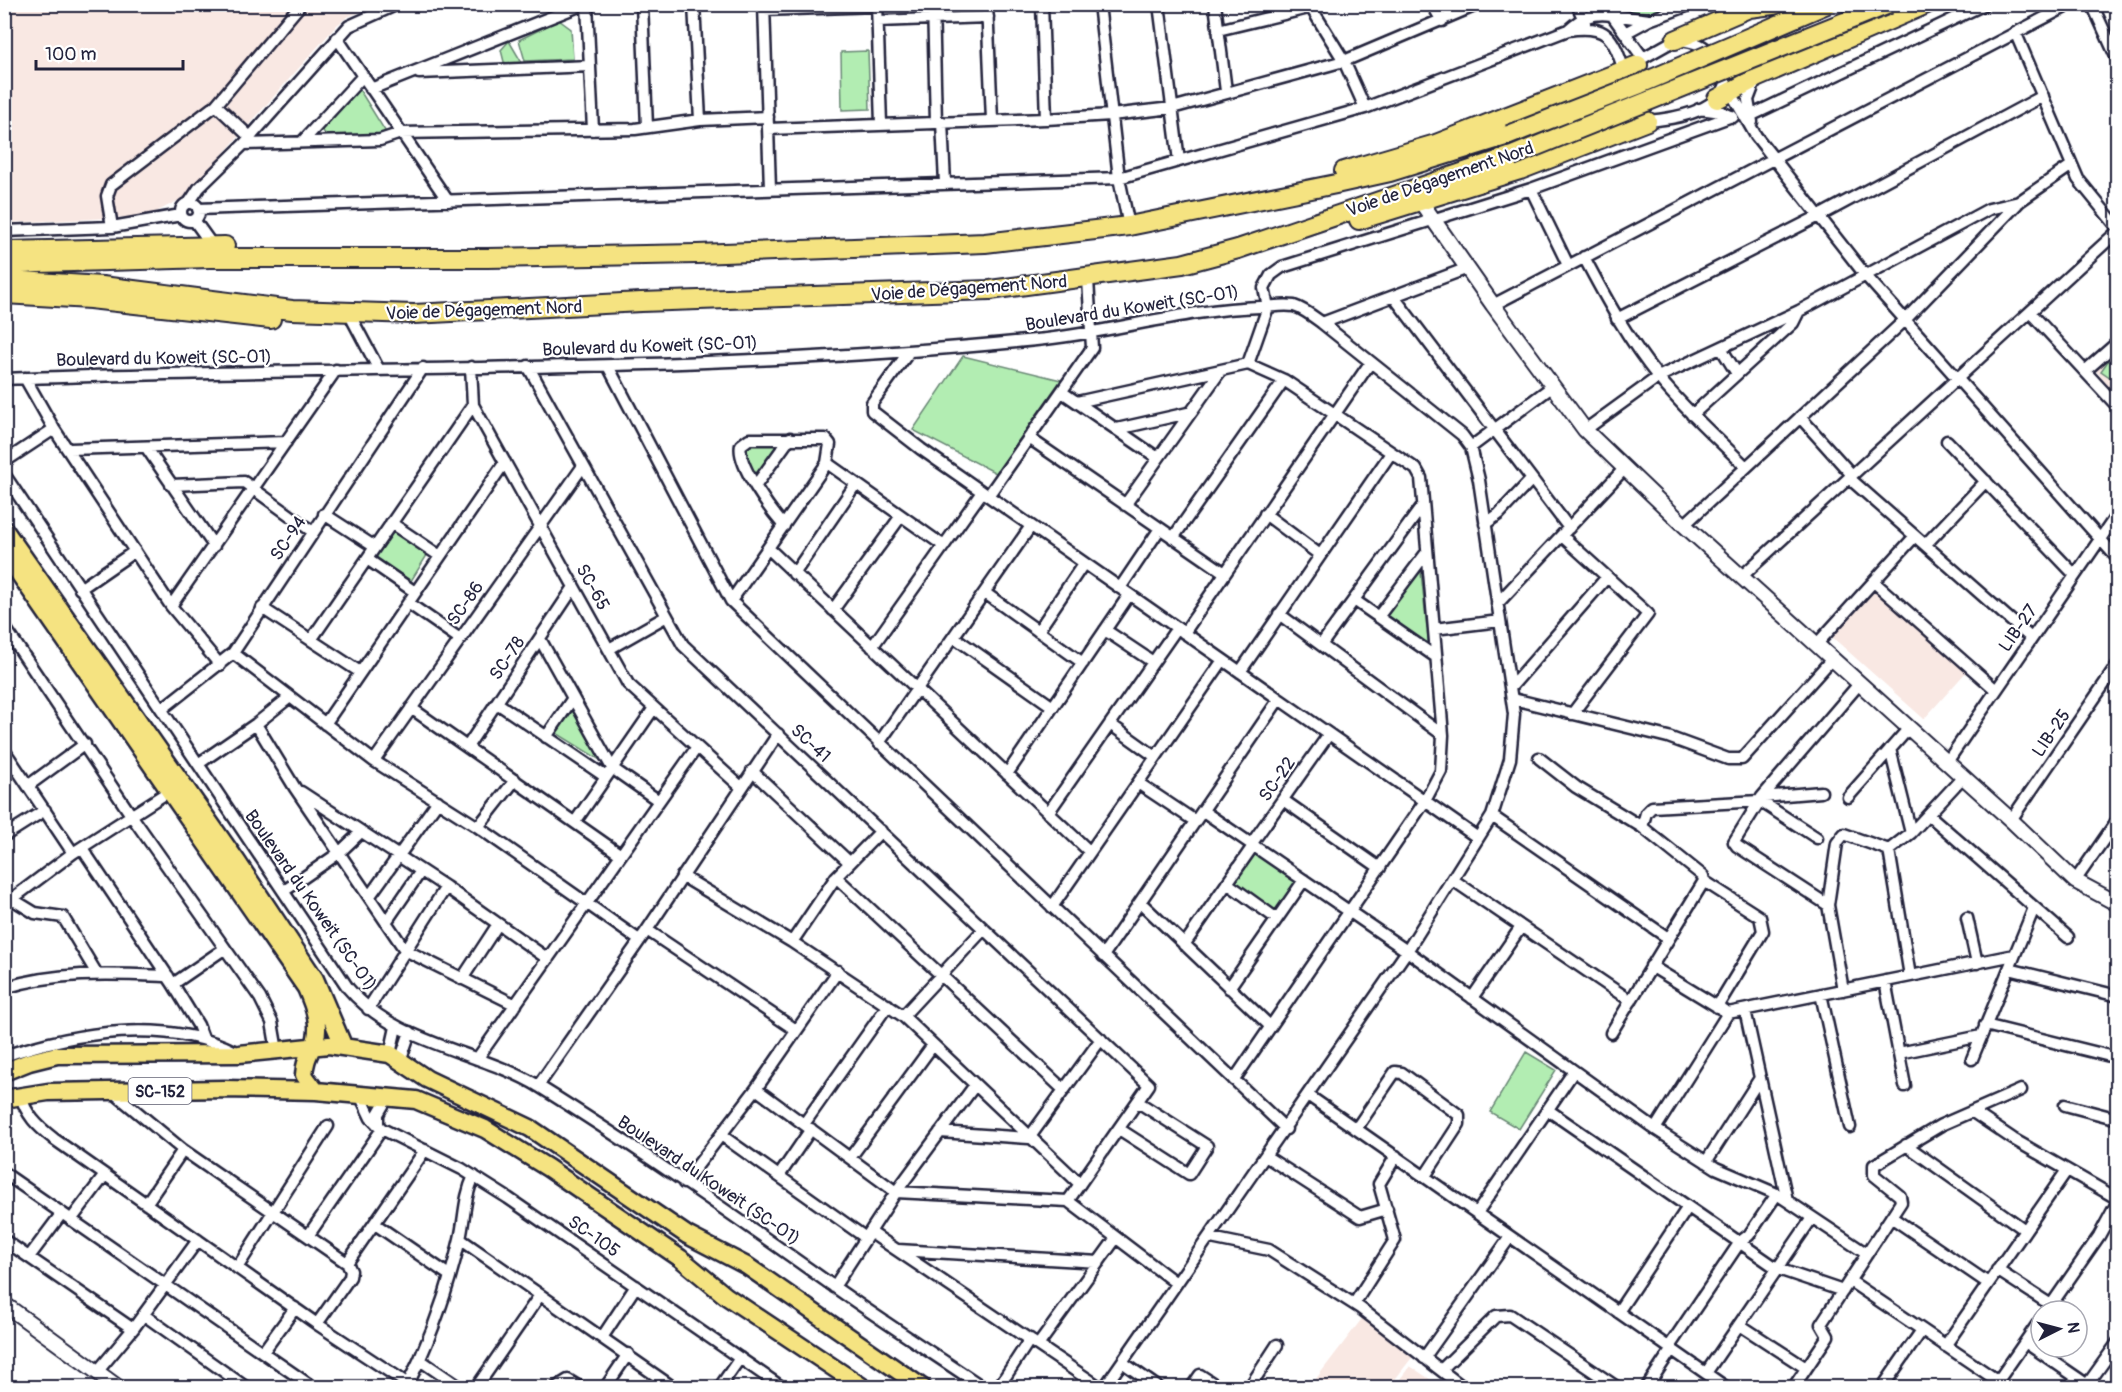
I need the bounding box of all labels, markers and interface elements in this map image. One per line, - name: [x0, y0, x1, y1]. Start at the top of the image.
- scale bar: [36, 33, 183, 71]
- text: 100 m: [45, 43, 97, 66]
- street label: Voie de Dégagement Nord: [1343, 137, 1537, 222]
- street label: Voie de Dégagement Nord: [870, 270, 1068, 307]
- street label: Boulevard du Koweit (SC-01): [1024, 280, 1240, 337]
- street label: Voie de Dégagement Nord: [385, 296, 583, 325]
- street label: Boulevard du Koweit (SC-01): [542, 331, 758, 362]
- street label: Boulevard du Koweit (SC-01): [56, 345, 272, 372]
- street label: SC-94: [265, 511, 312, 565]
- street label: SC-65: [571, 560, 615, 614]
- street label: SC-86: [442, 577, 489, 630]
- street label: LIB-27: [1994, 600, 2043, 656]
- street label: SC-78: [484, 632, 530, 685]
- street label: LIB-25: [2027, 705, 2076, 762]
- street label: SC-41: [786, 719, 836, 768]
- street label: SC-22: [1254, 752, 1301, 806]
- street label: Boulevard du Koweit (SC-01): [239, 805, 382, 995]
- road number: SC-152: [128, 1078, 192, 1104]
- street label: Boulevard du Koweit (SC-01): [613, 1111, 804, 1250]
- street label: SC-105: [563, 1210, 624, 1263]
- north arrow: [2029, 1299, 2089, 1359]
- text: N: [2062, 1321, 2083, 1334]

